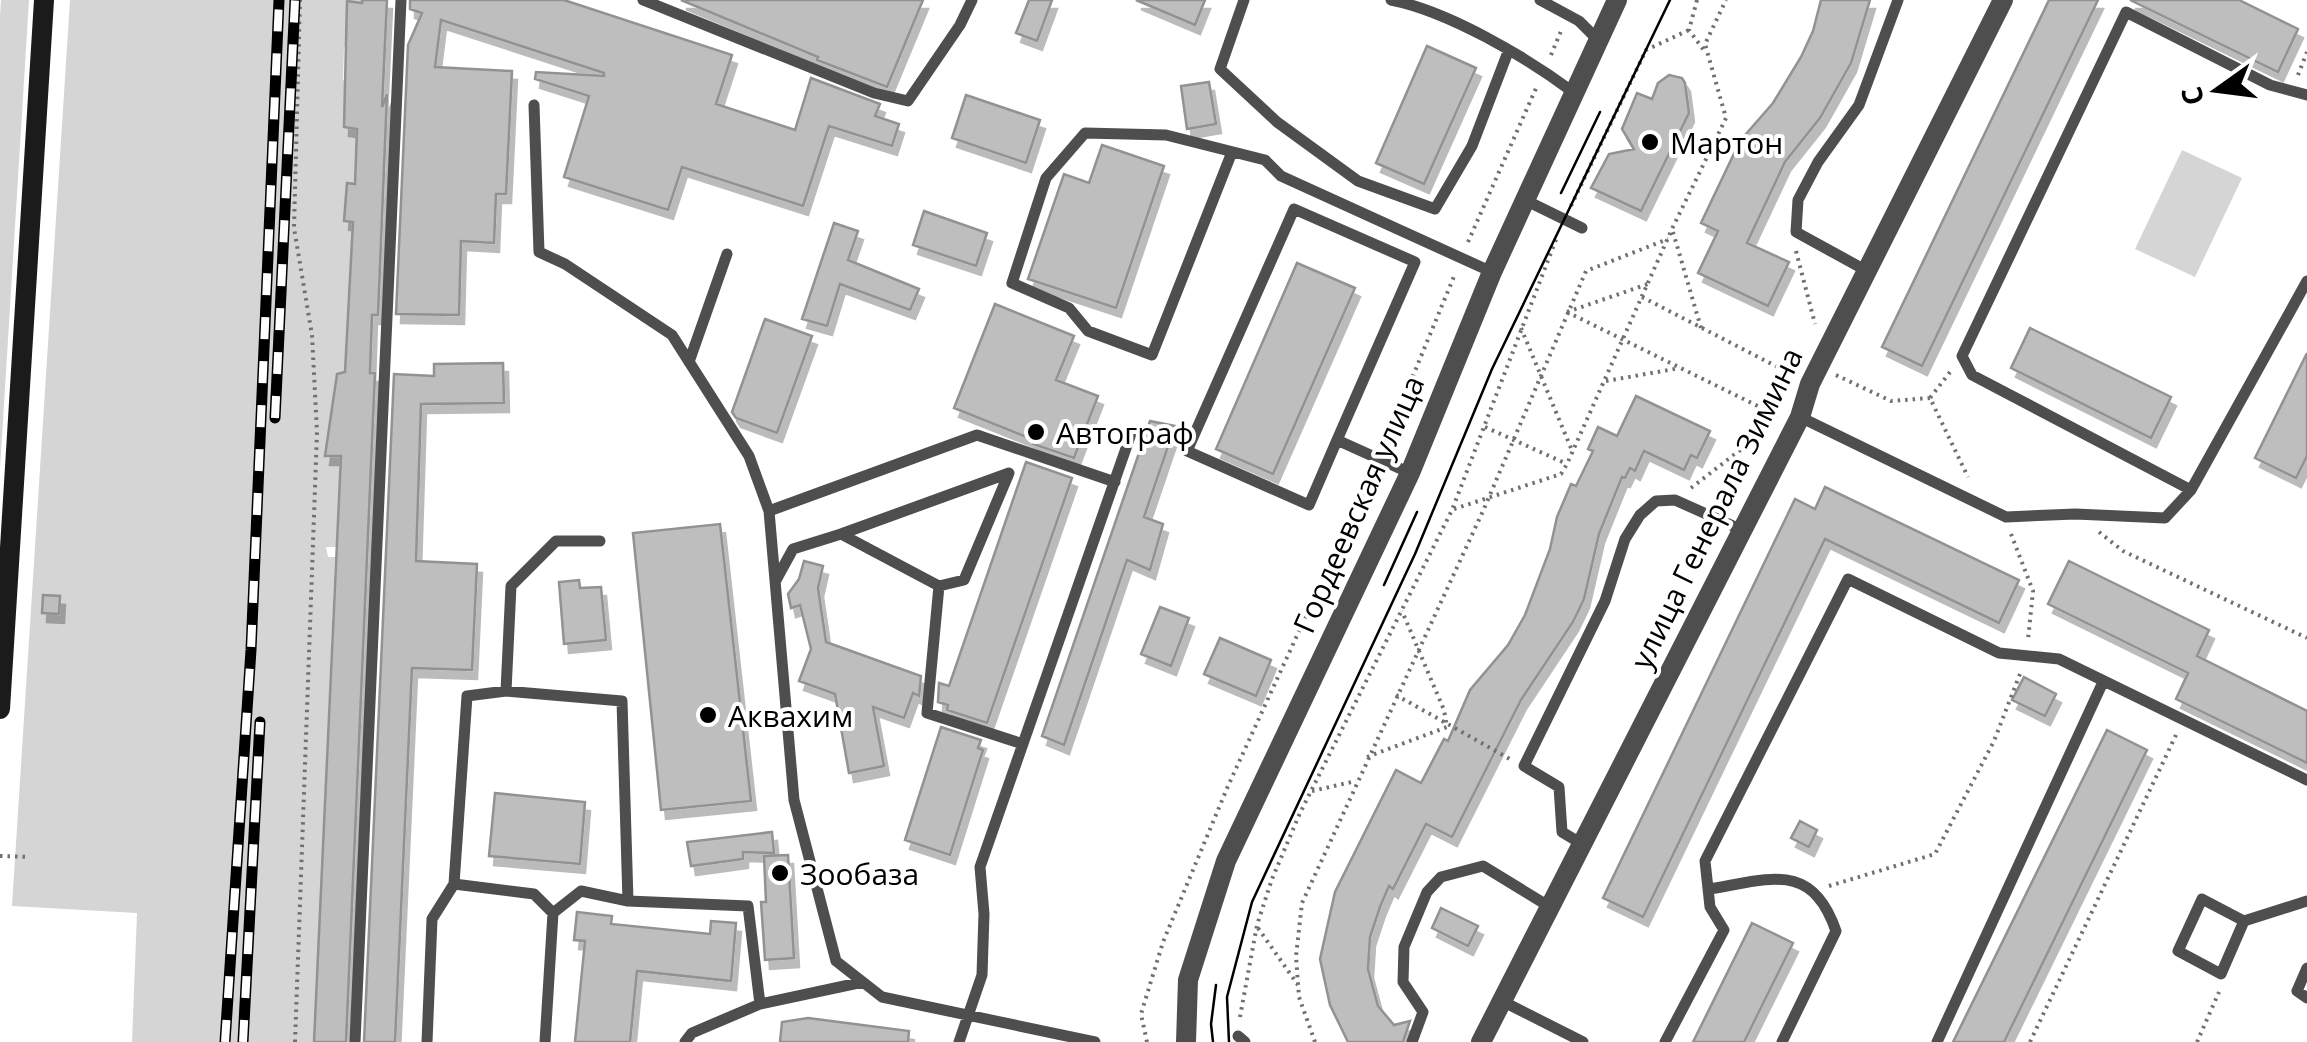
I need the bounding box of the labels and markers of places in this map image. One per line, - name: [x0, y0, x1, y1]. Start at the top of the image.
- place label: Мартон: [1670, 122, 1783, 163]
- marker: Мартон: [1639, 131, 1661, 153]
- place label: Автограф: [1056, 412, 1194, 453]
- marker: Автограф: [1025, 421, 1047, 443]
- place label: Аквахим: [728, 695, 853, 736]
- marker: Аквахим: [697, 704, 719, 726]
- place label: Зообаза: [800, 853, 919, 894]
- marker: Зообаза: [769, 862, 791, 884]

